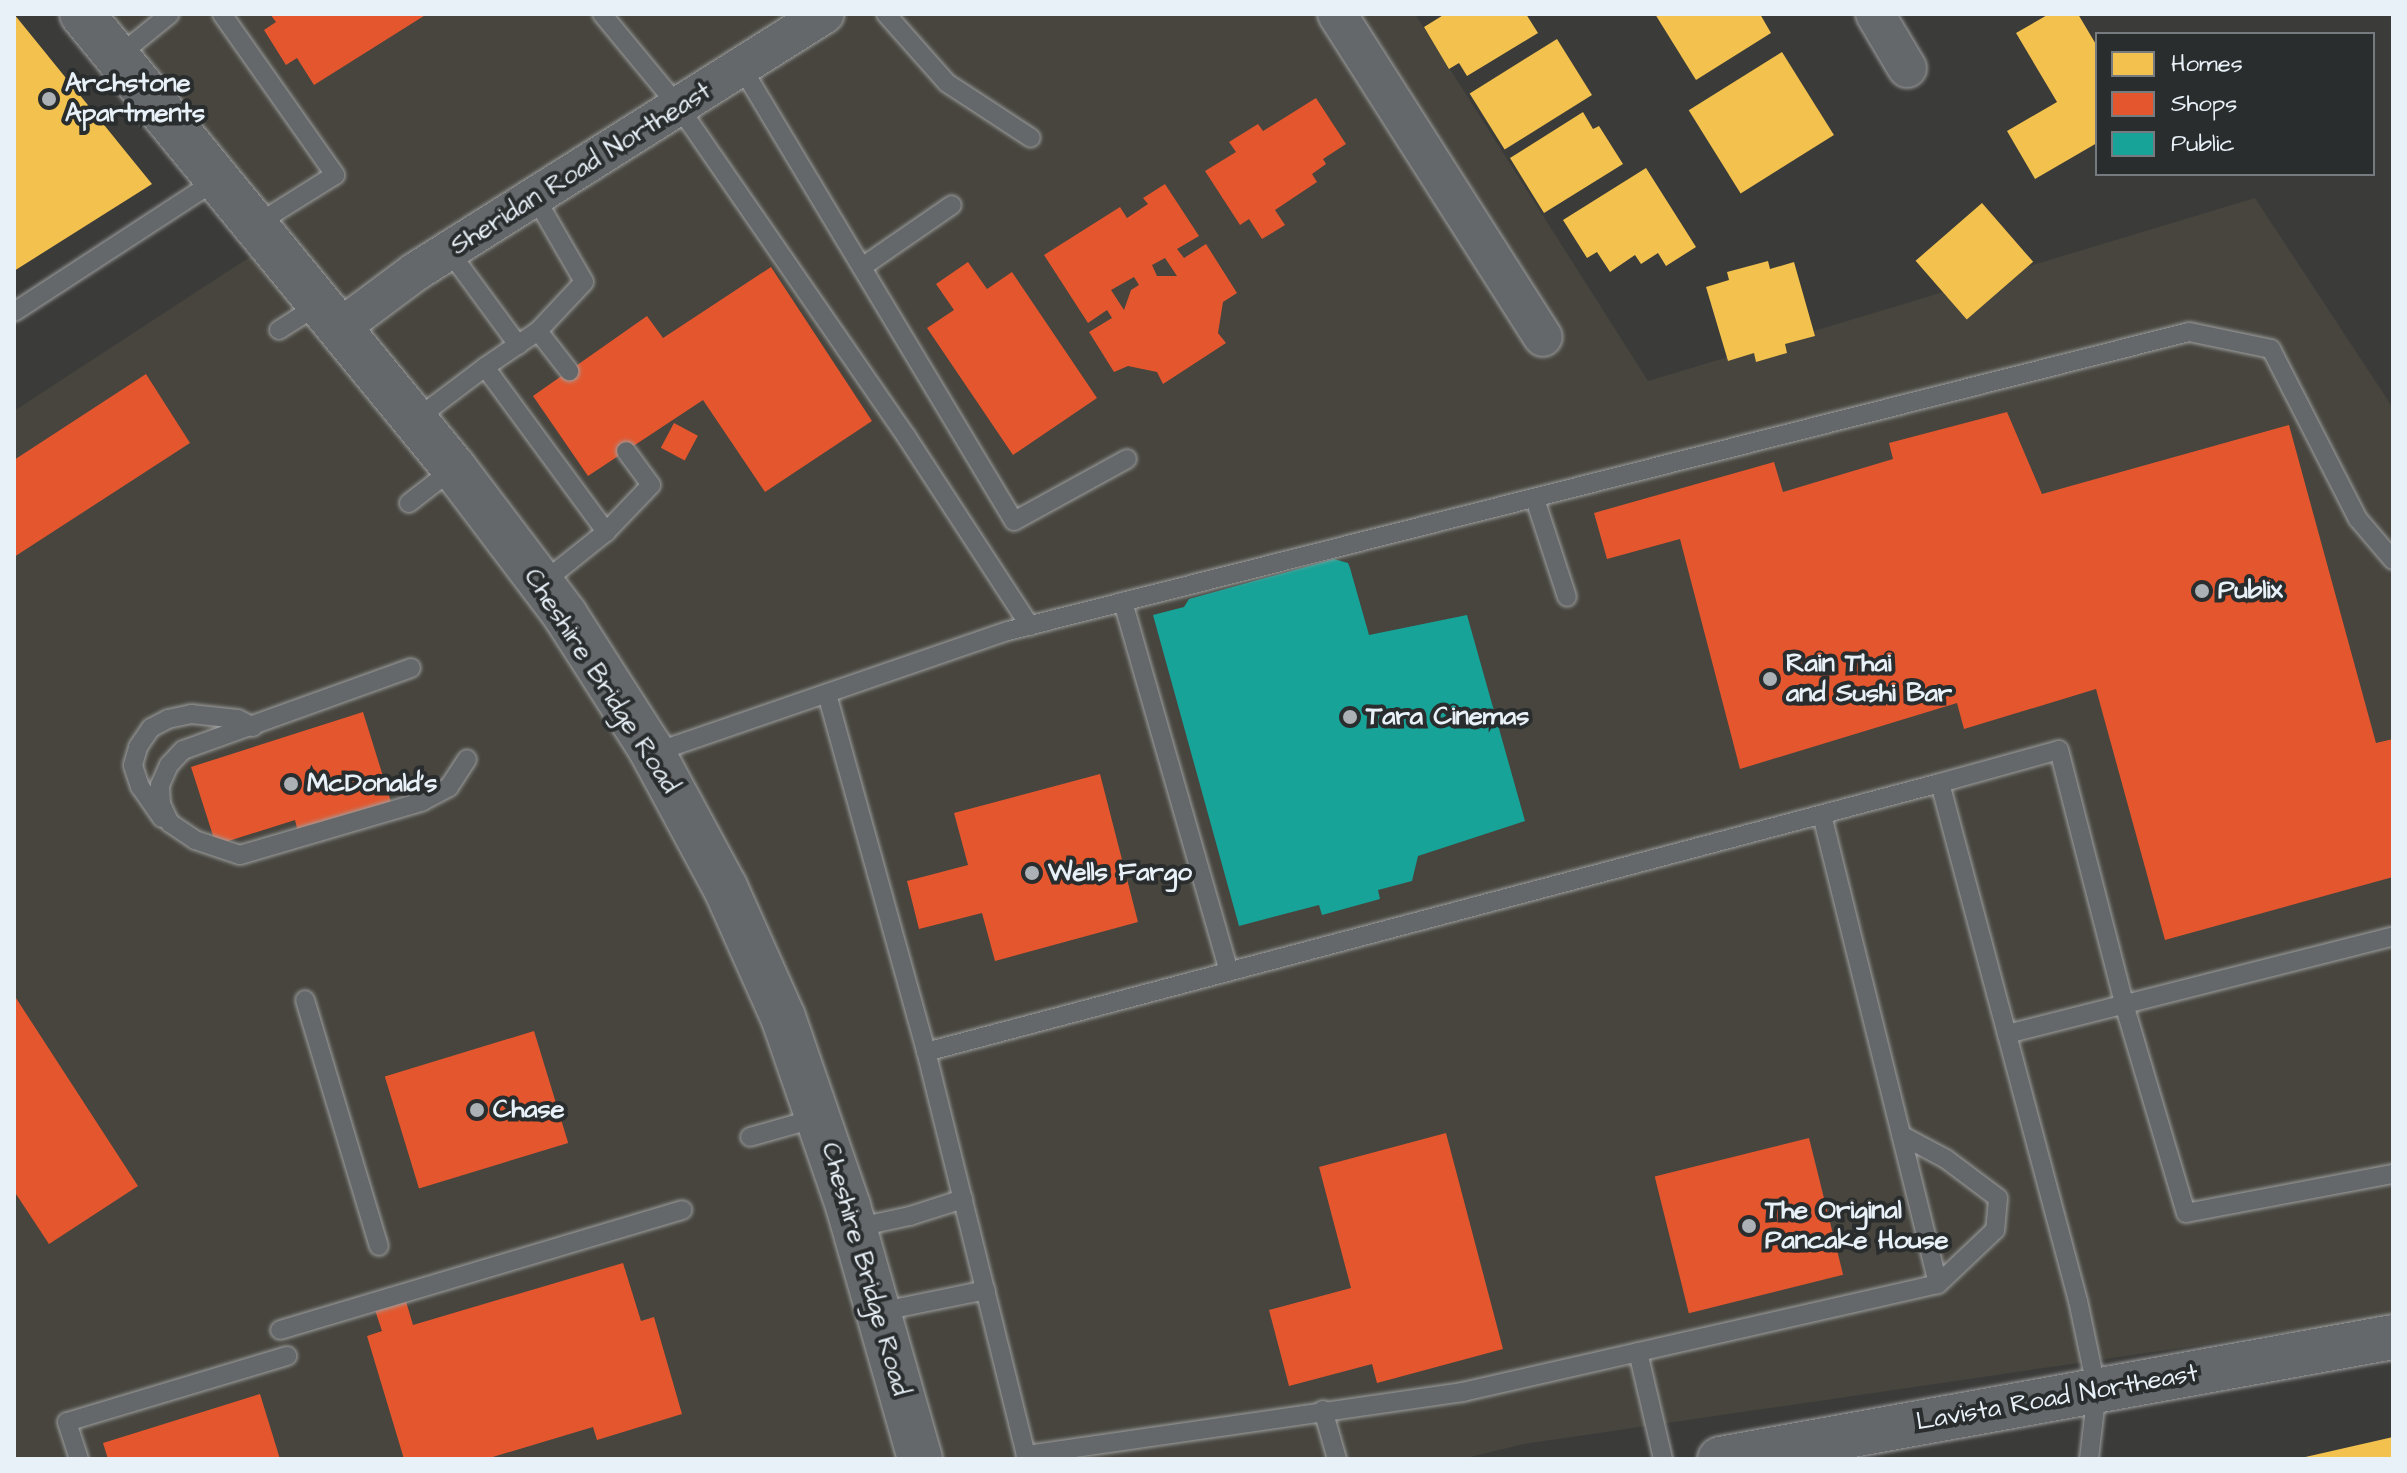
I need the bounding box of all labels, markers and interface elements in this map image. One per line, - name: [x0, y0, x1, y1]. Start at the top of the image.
- legend: [2095, 32, 2375, 176]
- text: Homes: [2171, 47, 2243, 81]
- place label: Archstone Apartments: [65, 68, 205, 130]
- street label: Sheridan Road Northeast: [445, 76, 717, 262]
- text: Shops: [2171, 87, 2237, 121]
- marker: Archstone Apartments: [40, 90, 58, 108]
- text: Public: [2171, 127, 2235, 161]
- street label: Cheshire Bridge Road: [517, 563, 685, 799]
- place label: Publix: [2218, 575, 2283, 607]
- marker: Publix: [2193, 582, 2211, 600]
- place label: Rain Thai and Sushi Bar: [1786, 648, 1952, 710]
- marker: Rain Thai and Sushi Bar: [1761, 670, 1779, 688]
- place label: Tara Cinemas: [1366, 701, 1529, 733]
- marker: Tara Cinemas: [1341, 708, 1359, 726]
- place label: McDonald's: [307, 768, 437, 800]
- marker: McDonald's: [282, 775, 300, 793]
- place label: Wells Fargo: [1048, 857, 1192, 889]
- marker: Wells Fargo: [1023, 864, 1041, 882]
- place label: Chase: [493, 1094, 565, 1126]
- marker: Chase: [468, 1101, 486, 1119]
- street label: Cheshire Bridge Road: [814, 1139, 916, 1399]
- place label: The Original Pancake House: [1765, 1195, 1949, 1256]
- marker: The Original Pancake House: [1740, 1217, 1758, 1235]
- street label: Lavista Road Northeast: [1914, 1358, 2200, 1438]

